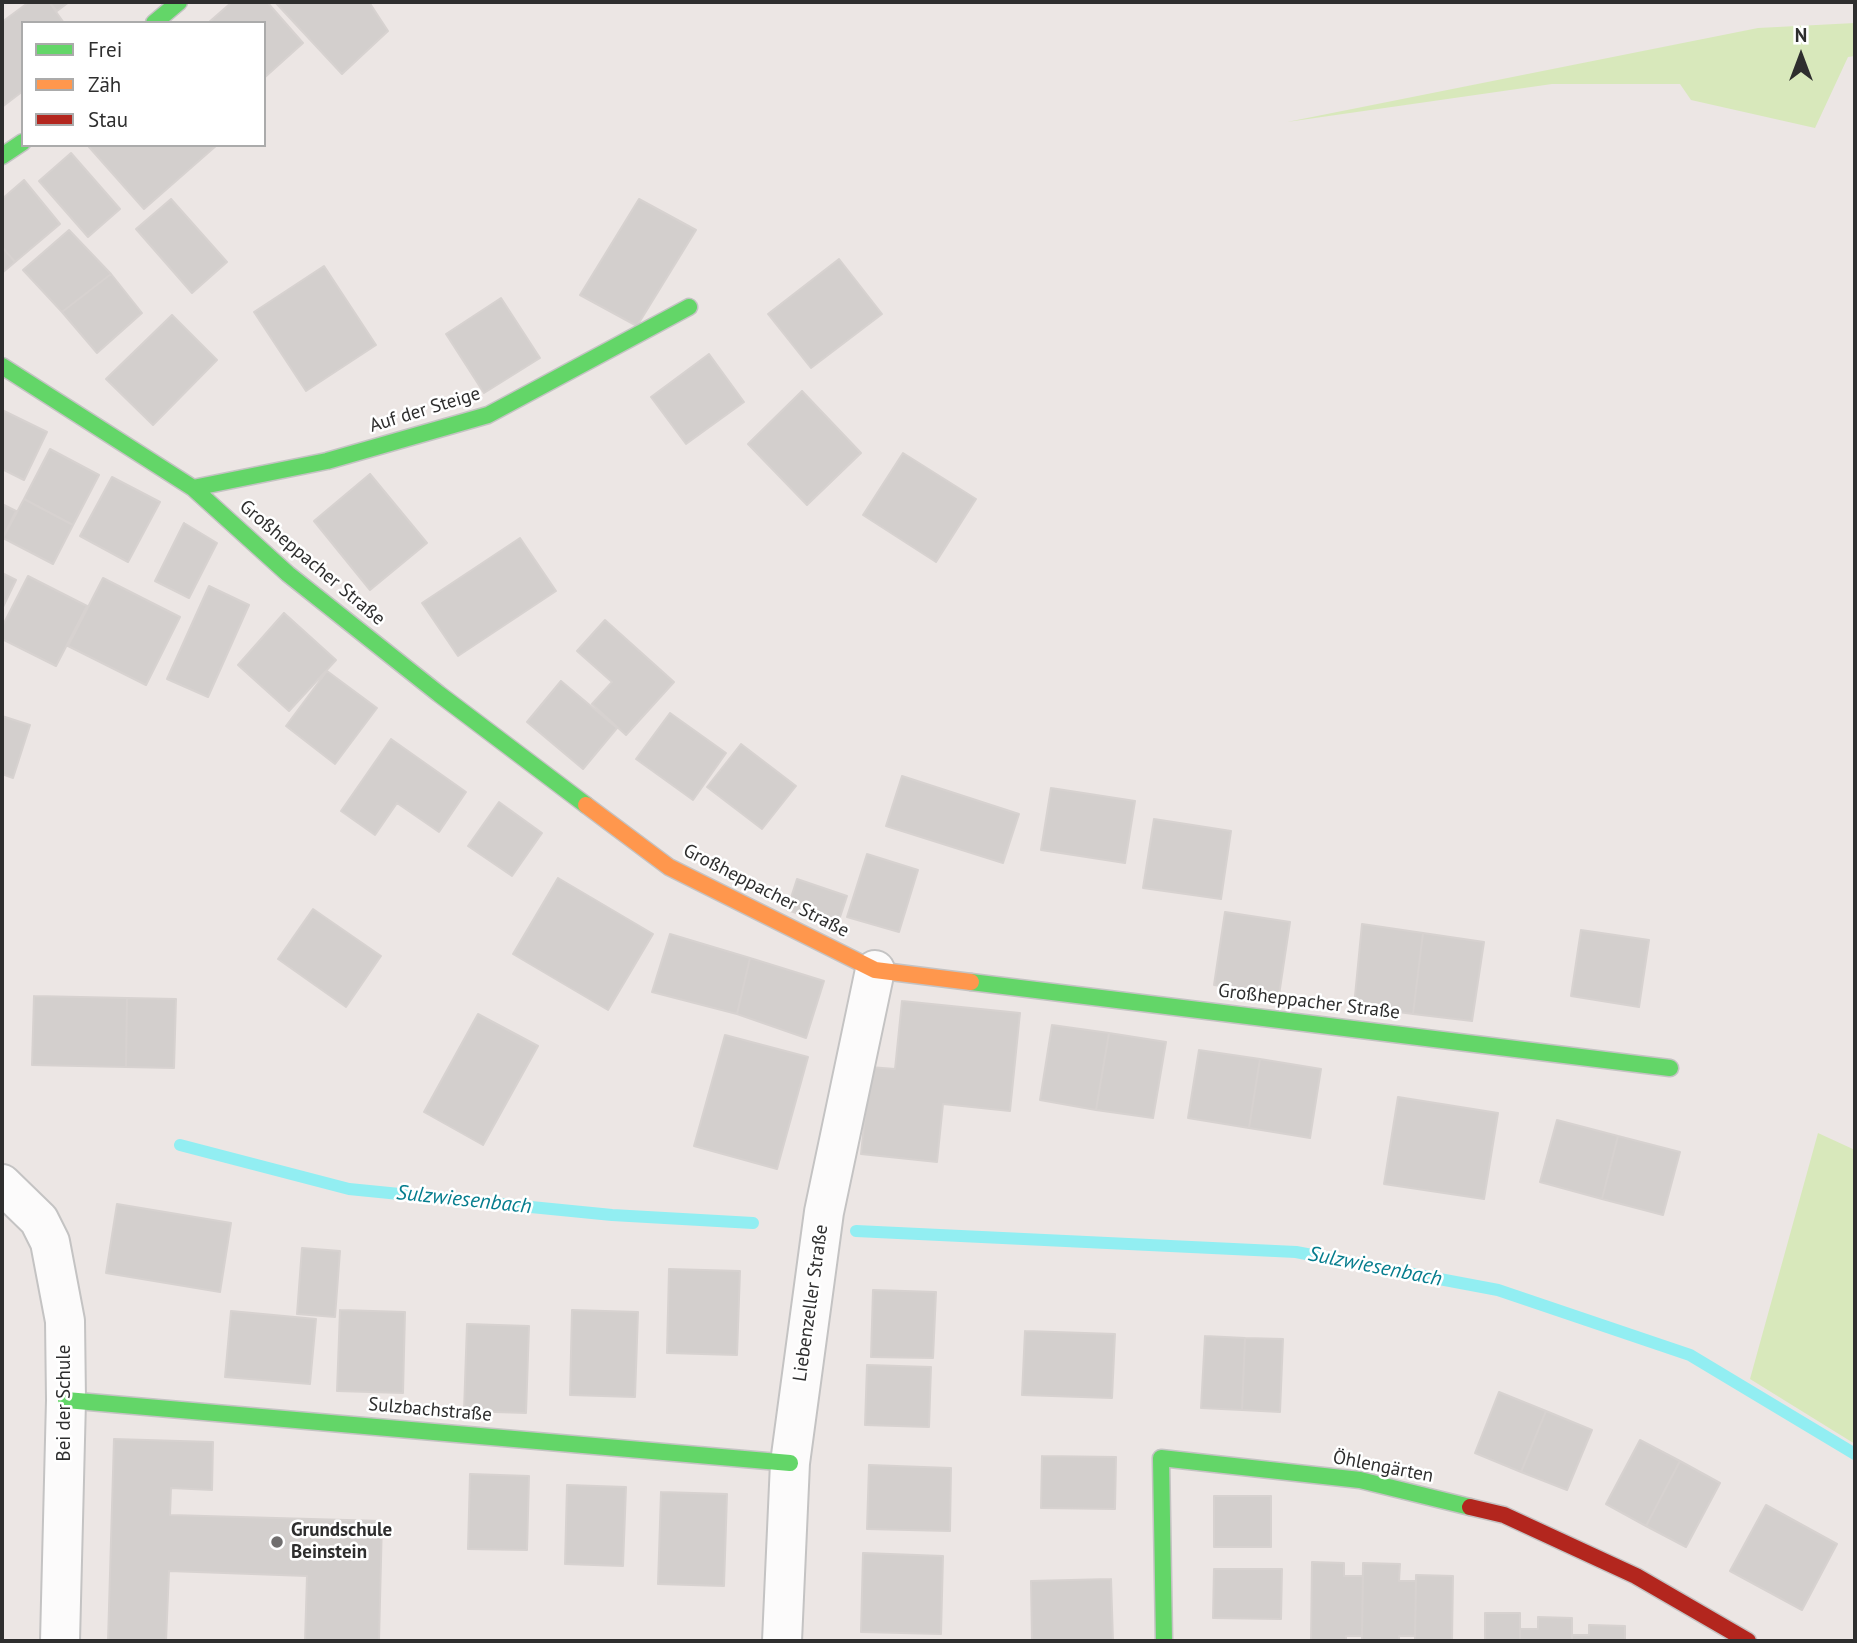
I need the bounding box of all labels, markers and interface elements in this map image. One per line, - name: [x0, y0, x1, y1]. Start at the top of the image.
- legend: [21, 21, 266, 147]
- north arrow: [1766, 21, 1836, 91]
- text: N: [1795, 23, 1807, 47]
- text: Frei: [88, 36, 122, 63]
- text: Zäh: [88, 71, 121, 98]
- text: Stau: [88, 106, 128, 133]
- street label: Auf der Steige: [367, 382, 483, 438]
- street label: Großheppacher Straße: [235, 495, 389, 631]
- street label: Großheppacher Straße: [679, 839, 853, 943]
- street label: Großheppacher Straße: [1217, 980, 1401, 1024]
- water label: Sulzwiesenbach: [395, 1180, 533, 1220]
- street label: Liebenzeller Straße: [789, 1223, 833, 1383]
- water label: Sulzwiesenbach: [1306, 1242, 1444, 1292]
- street label: Bei der Schule: [54, 1345, 76, 1461]
- street label: Sulzbachstraße: [367, 1393, 493, 1427]
- street label: Öhlengärten: [1331, 1446, 1435, 1488]
- place label: Grundschule Beinstein: [291, 1520, 392, 1564]
- marker: Grundschule Beinstein: [269, 1534, 285, 1550]

